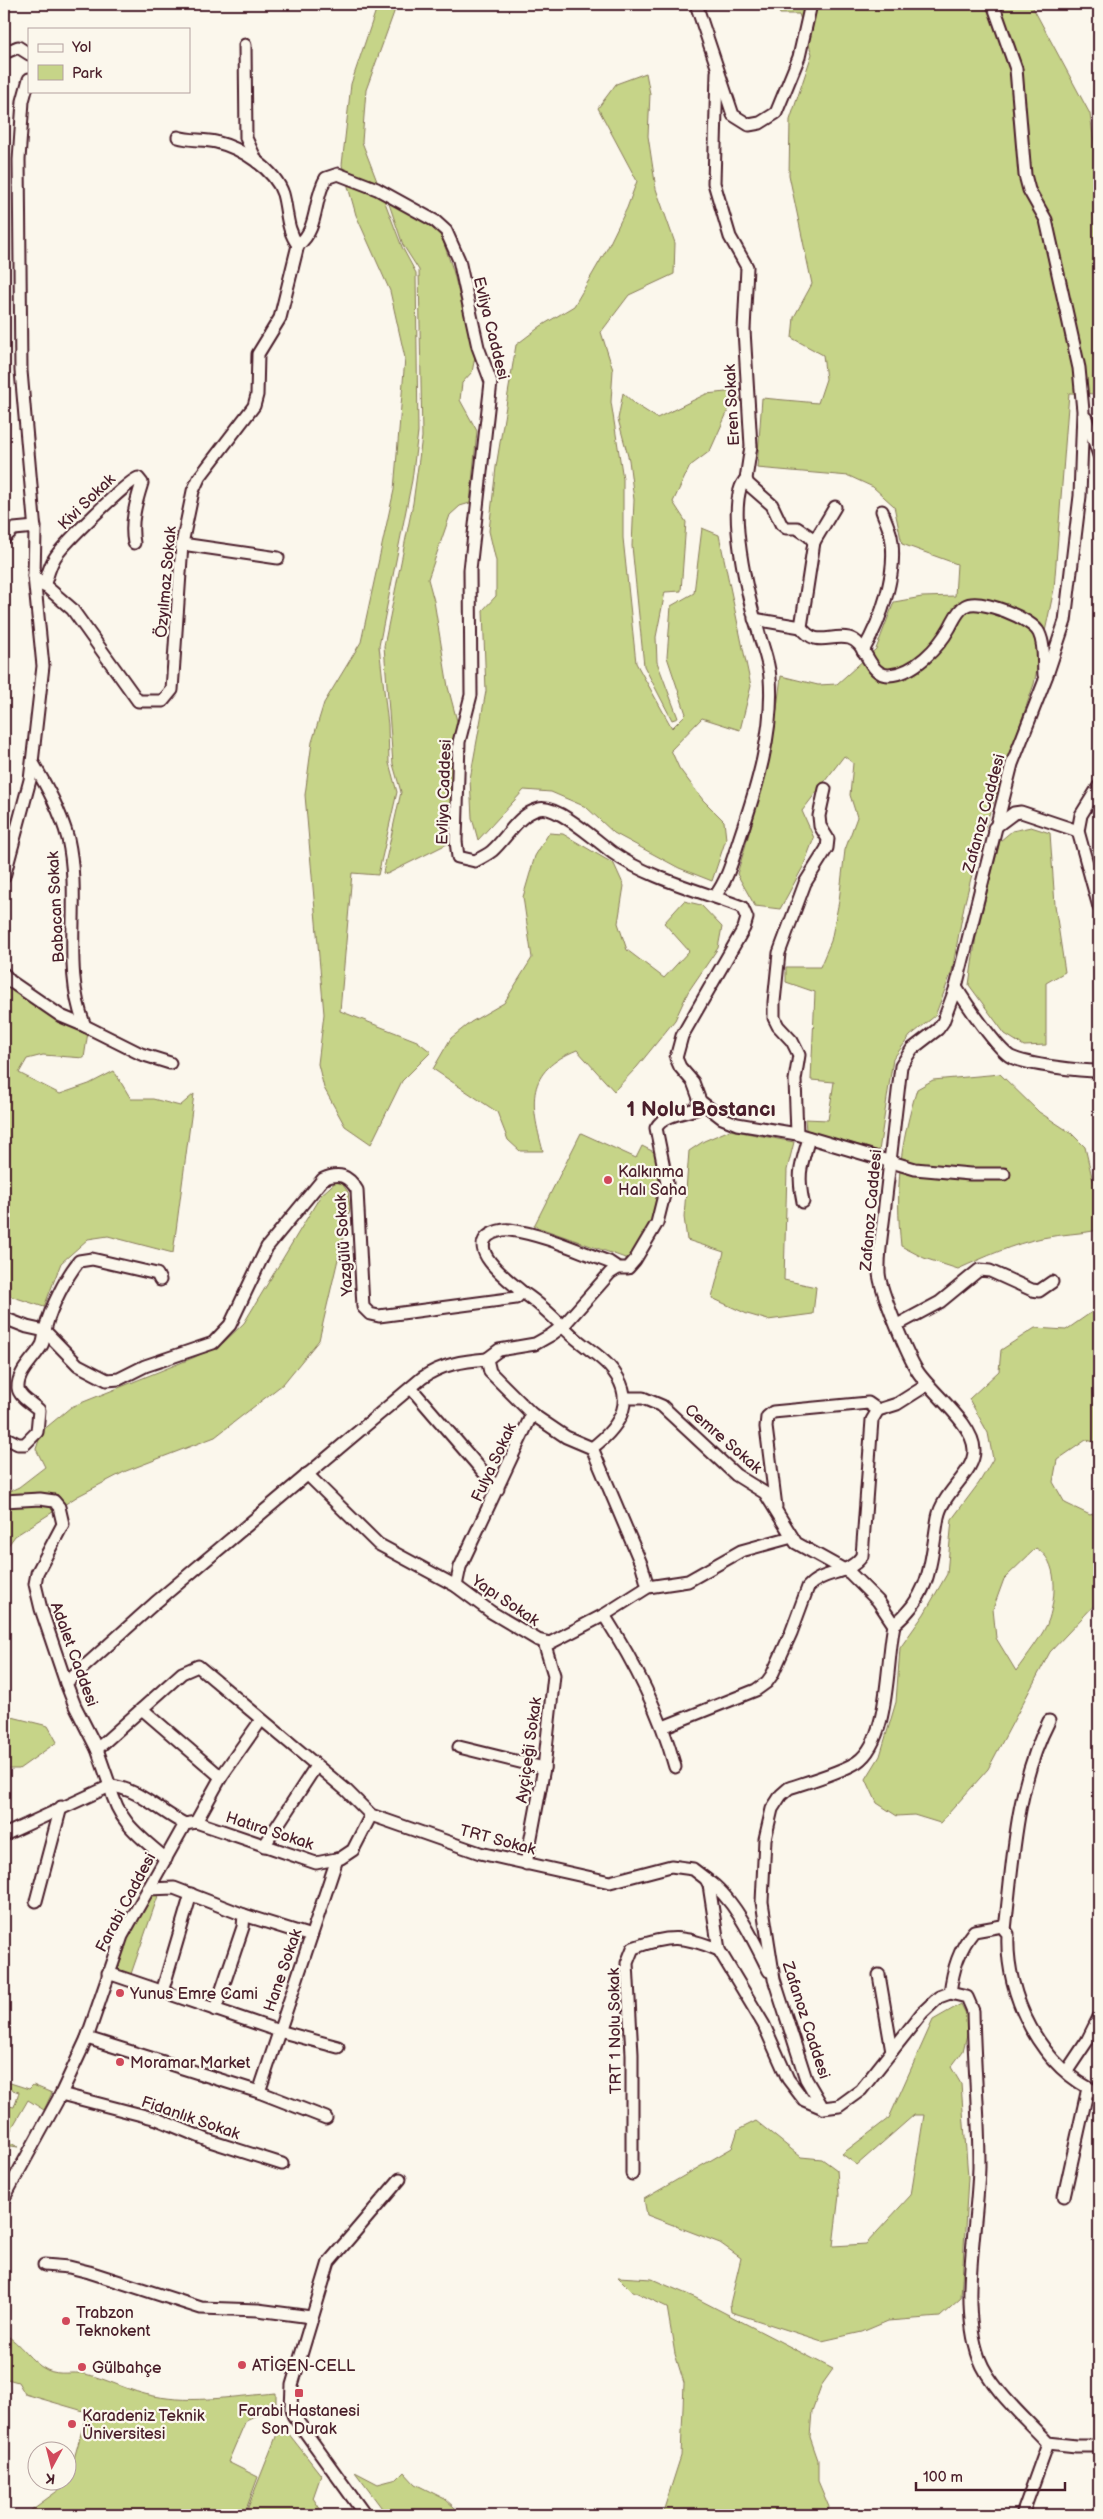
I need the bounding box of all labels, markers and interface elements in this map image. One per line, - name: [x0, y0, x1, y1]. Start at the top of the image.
- legend: [28, 28, 190, 92]
- text: Yol: [71, 38, 91, 57]
- text: Park: [72, 64, 103, 83]
- street label: Evliya Caddesi: [469, 275, 513, 382]
- street label: Eren Sokak: [721, 363, 744, 446]
- street label: Kivi Sokak: [54, 470, 120, 534]
- street label: Özyılmaz Sokak: [150, 525, 181, 639]
- street label: Evliya Caddesi: [433, 739, 456, 845]
- street label: Zafanoz Caddesi: [959, 752, 1009, 876]
- street label: Babacan Sokak: [44, 850, 69, 963]
- district label: 1 Nolu Bostancı: [626, 1097, 776, 1122]
- street label: Zafanoz Caddesi: [857, 1148, 886, 1273]
- place label: Kalkınma Halı Saha: [618, 1163, 687, 1200]
- marker: Kalkınma Halı Saha: [602, 1174, 614, 1186]
- street label: Yazgülü Sokak: [331, 1193, 358, 1298]
- street label: Cemre Sokak: [680, 1400, 766, 1478]
- street label: Fulya Sokak: [468, 1420, 521, 1505]
- street label: Yapı Sokak: [467, 1571, 543, 1631]
- street label: Adalet Caddesi: [46, 1600, 101, 1709]
- street label: Ayçiçeği Sokak: [513, 1696, 546, 1804]
- street label: Hatıra Sokak: [223, 1808, 316, 1855]
- street label: TRT Sokak: [458, 1821, 538, 1860]
- street label: Farabi Caddesi: [92, 1850, 160, 1956]
- street label: Hane Sokak: [260, 1926, 307, 2014]
- street label: Zafanoz Caddesi: [777, 1958, 833, 2081]
- street label: TRT 1 Nolu Sokak: [605, 1968, 626, 2094]
- place label: Yunus Emre Cami: [129, 1985, 258, 2004]
- marker: Yunus Emre Cami: [114, 1987, 126, 1999]
- place label: Moramar Market: [130, 2054, 250, 2073]
- marker: Moramar Market: [114, 2056, 126, 2068]
- street label: Fidanlık Sokak: [139, 2093, 242, 2144]
- place label: Trabzon Teknokent: [76, 2304, 150, 2341]
- marker: Trabzon Teknokent: [60, 2315, 72, 2327]
- place label: ATİGEN-CELL: [252, 2355, 356, 2376]
- place label: Gülbahçe: [92, 2359, 162, 2378]
- marker: ATİGEN-CELL: [236, 2359, 248, 2371]
- marker: Gülbahçe: [76, 2361, 88, 2373]
- marker: Farabi Hastanesi Son Durak: [293, 2387, 305, 2399]
- place label: Farabi Hastanesi Son Durak: [238, 2402, 360, 2439]
- place label: Karadeniz Teknik Üniversitesi: [82, 2407, 205, 2444]
- marker: Karadeniz Teknik Üniversitesi: [66, 2418, 78, 2430]
- north arrow: [28, 2442, 78, 2492]
- scale bar: [916, 2459, 1064, 2491]
- text: 100 m: [923, 2468, 963, 2487]
- text: K: [44, 2469, 56, 2487]

